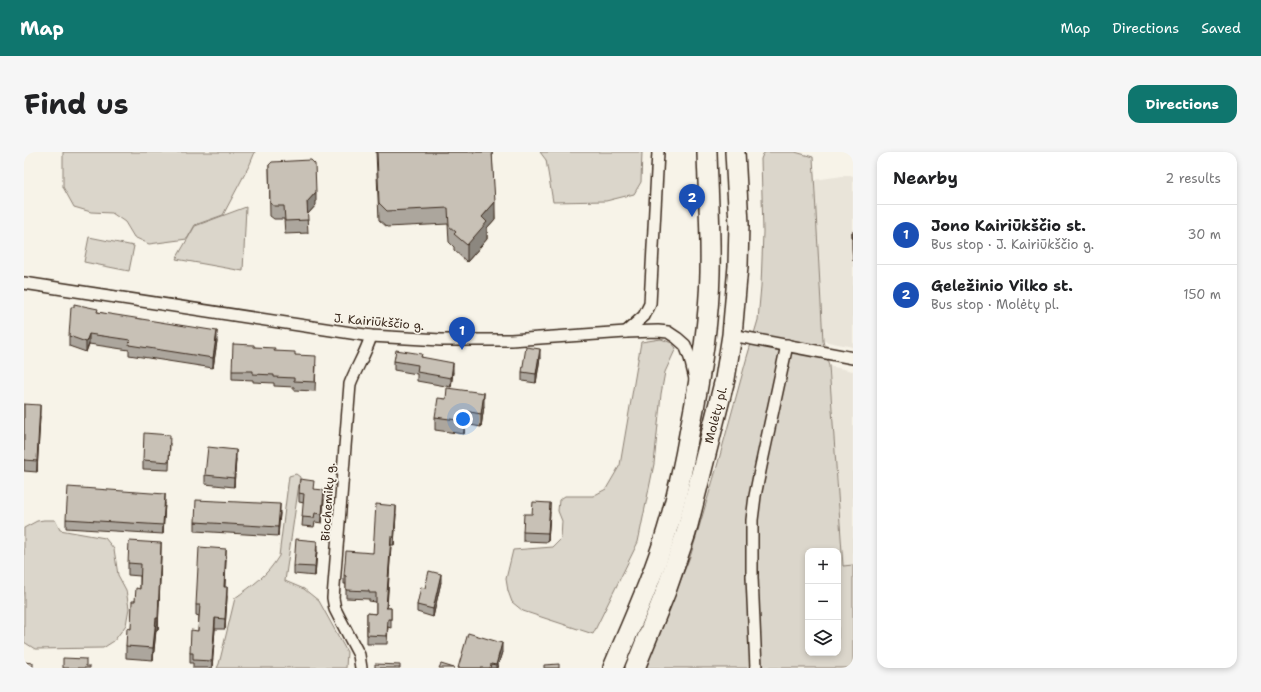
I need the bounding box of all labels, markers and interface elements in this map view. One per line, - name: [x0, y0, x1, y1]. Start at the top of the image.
- text: Map: [20, 16, 64, 41]
- text: Map: [1061, 19, 1091, 37]
- text: Directions: [1113, 19, 1179, 37]
- text: Saved: [1201, 19, 1241, 37]
- text: Find us: [24, 85, 129, 123]
- button: Directions: [1128, 85, 1237, 123]
- text: Nearby: [893, 167, 958, 189]
- text: 2 results: [1165, 170, 1221, 187]
- pin: 2: [679, 184, 705, 217]
- text: Jono Kairiūkščio st.: [931, 216, 1086, 236]
- text: 1: [903, 226, 909, 243]
- text: 30 m: [1187, 226, 1221, 243]
- text: Bus stop · J. Kairiūkščio g.: [931, 236, 1094, 253]
- text: Geležinio Vilko st.: [931, 276, 1073, 296]
- text: 2: [901, 286, 911, 303]
- text: 150 m: [1183, 286, 1221, 303]
- text: Bus stop · Molėtų pl.: [931, 296, 1059, 313]
- street label: J. Kairiūkščio g.: [333, 310, 425, 334]
- pin: 1: [449, 317, 475, 350]
- street label: Molėtų pl.: [701, 385, 731, 445]
- your location: [453, 409, 473, 429]
- street label: Biochemikų g.: [317, 462, 339, 542]
- map controls: [805, 548, 841, 656]
- button: +: [805, 548, 841, 584]
- button: −: [805, 584, 841, 620]
- button: layers: [805, 620, 841, 656]

